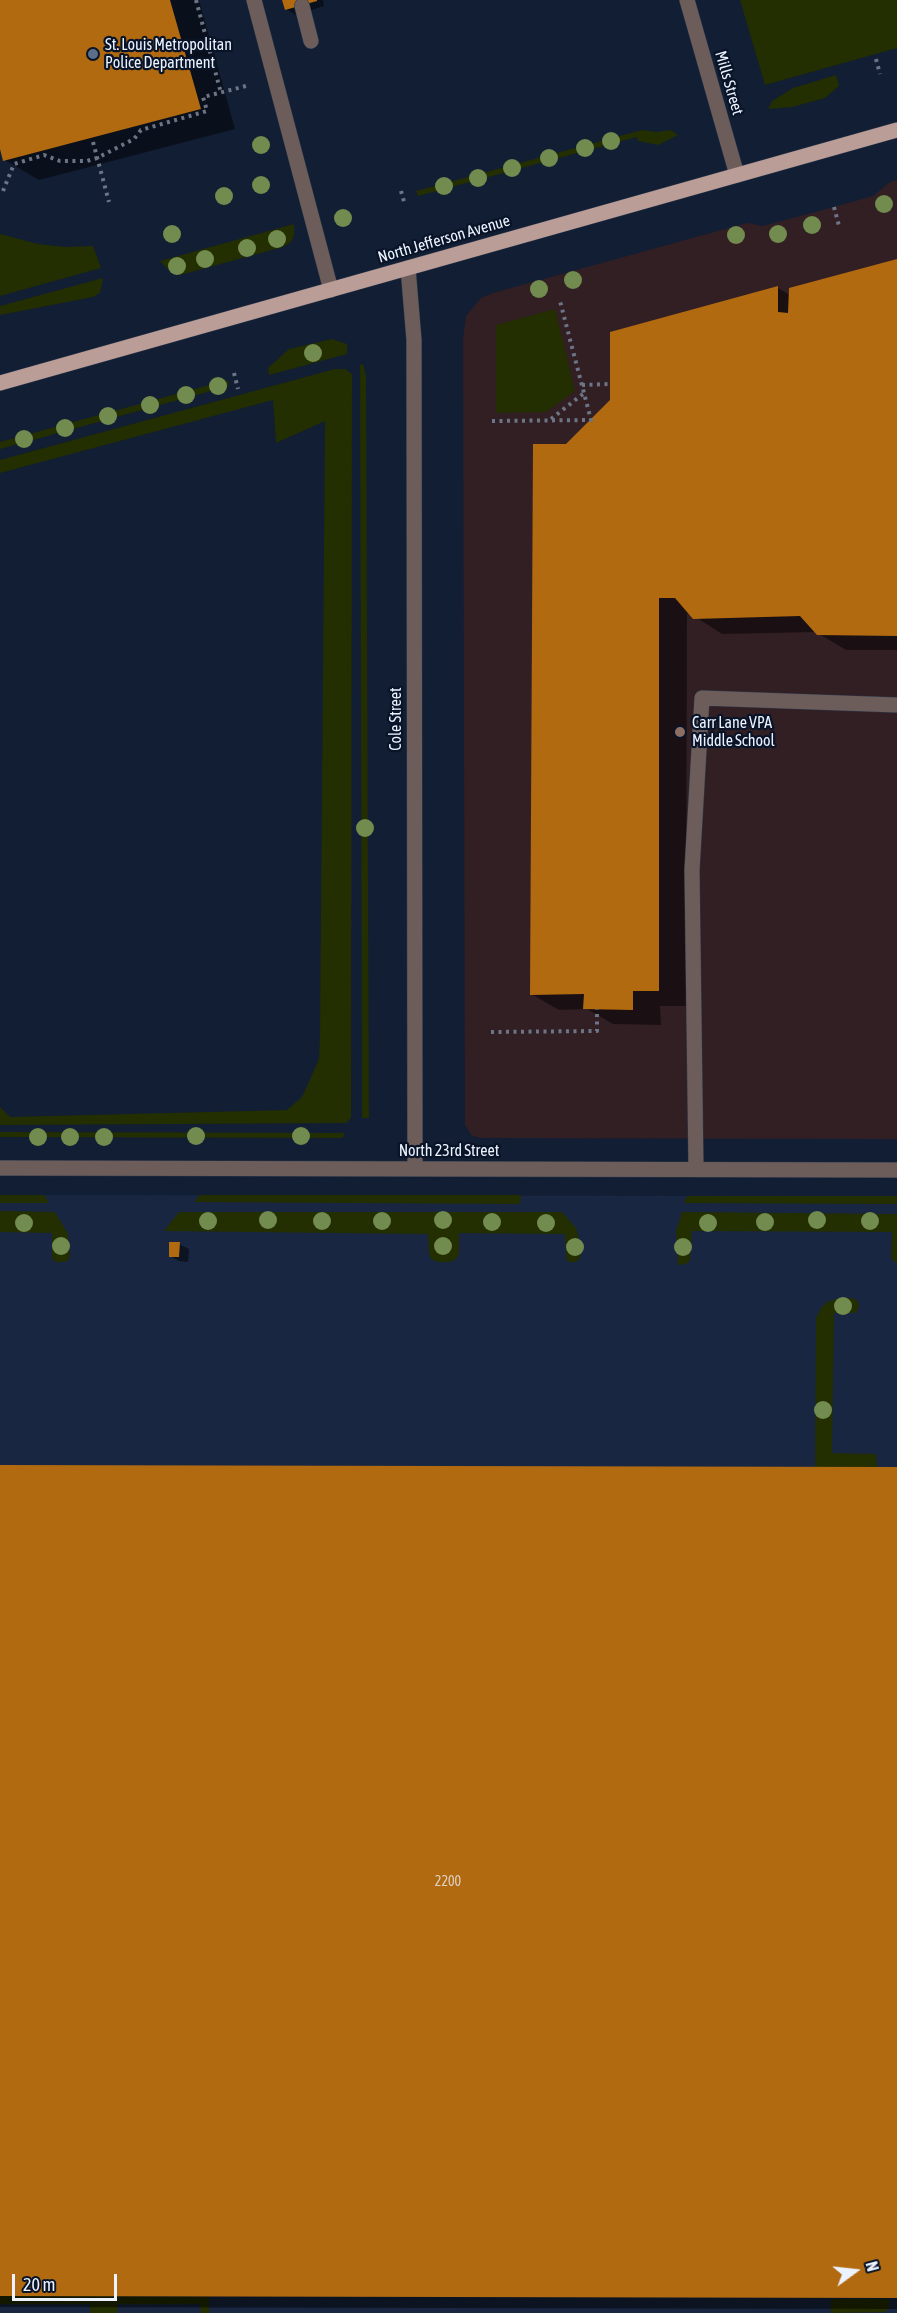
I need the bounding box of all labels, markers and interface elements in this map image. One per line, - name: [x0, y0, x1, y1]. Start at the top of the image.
- place label: St. Louis Metropolitan Police Department: [105, 35, 232, 73]
- marker: St. Louis Metropolitan Police Department: [86, 47, 100, 61]
- street label: Mills Street: [711, 49, 747, 117]
- street label: North Jefferson Avenue: [376, 211, 512, 267]
- street label: Cole Street: [386, 687, 406, 751]
- place label: Carr Lane VPA Middle School: [692, 713, 775, 751]
- marker: Carr Lane VPA Middle School: [673, 725, 687, 739]
- street label: North 23rd Street: [399, 1141, 499, 1161]
- house number: 2200: [435, 1874, 461, 1890]
- north arrow: [825, 2241, 885, 2301]
- text: N: [862, 2259, 882, 2273]
- scale bar: [15, 2262, 120, 2300]
- text: 20 m: [23, 2274, 55, 2295]

